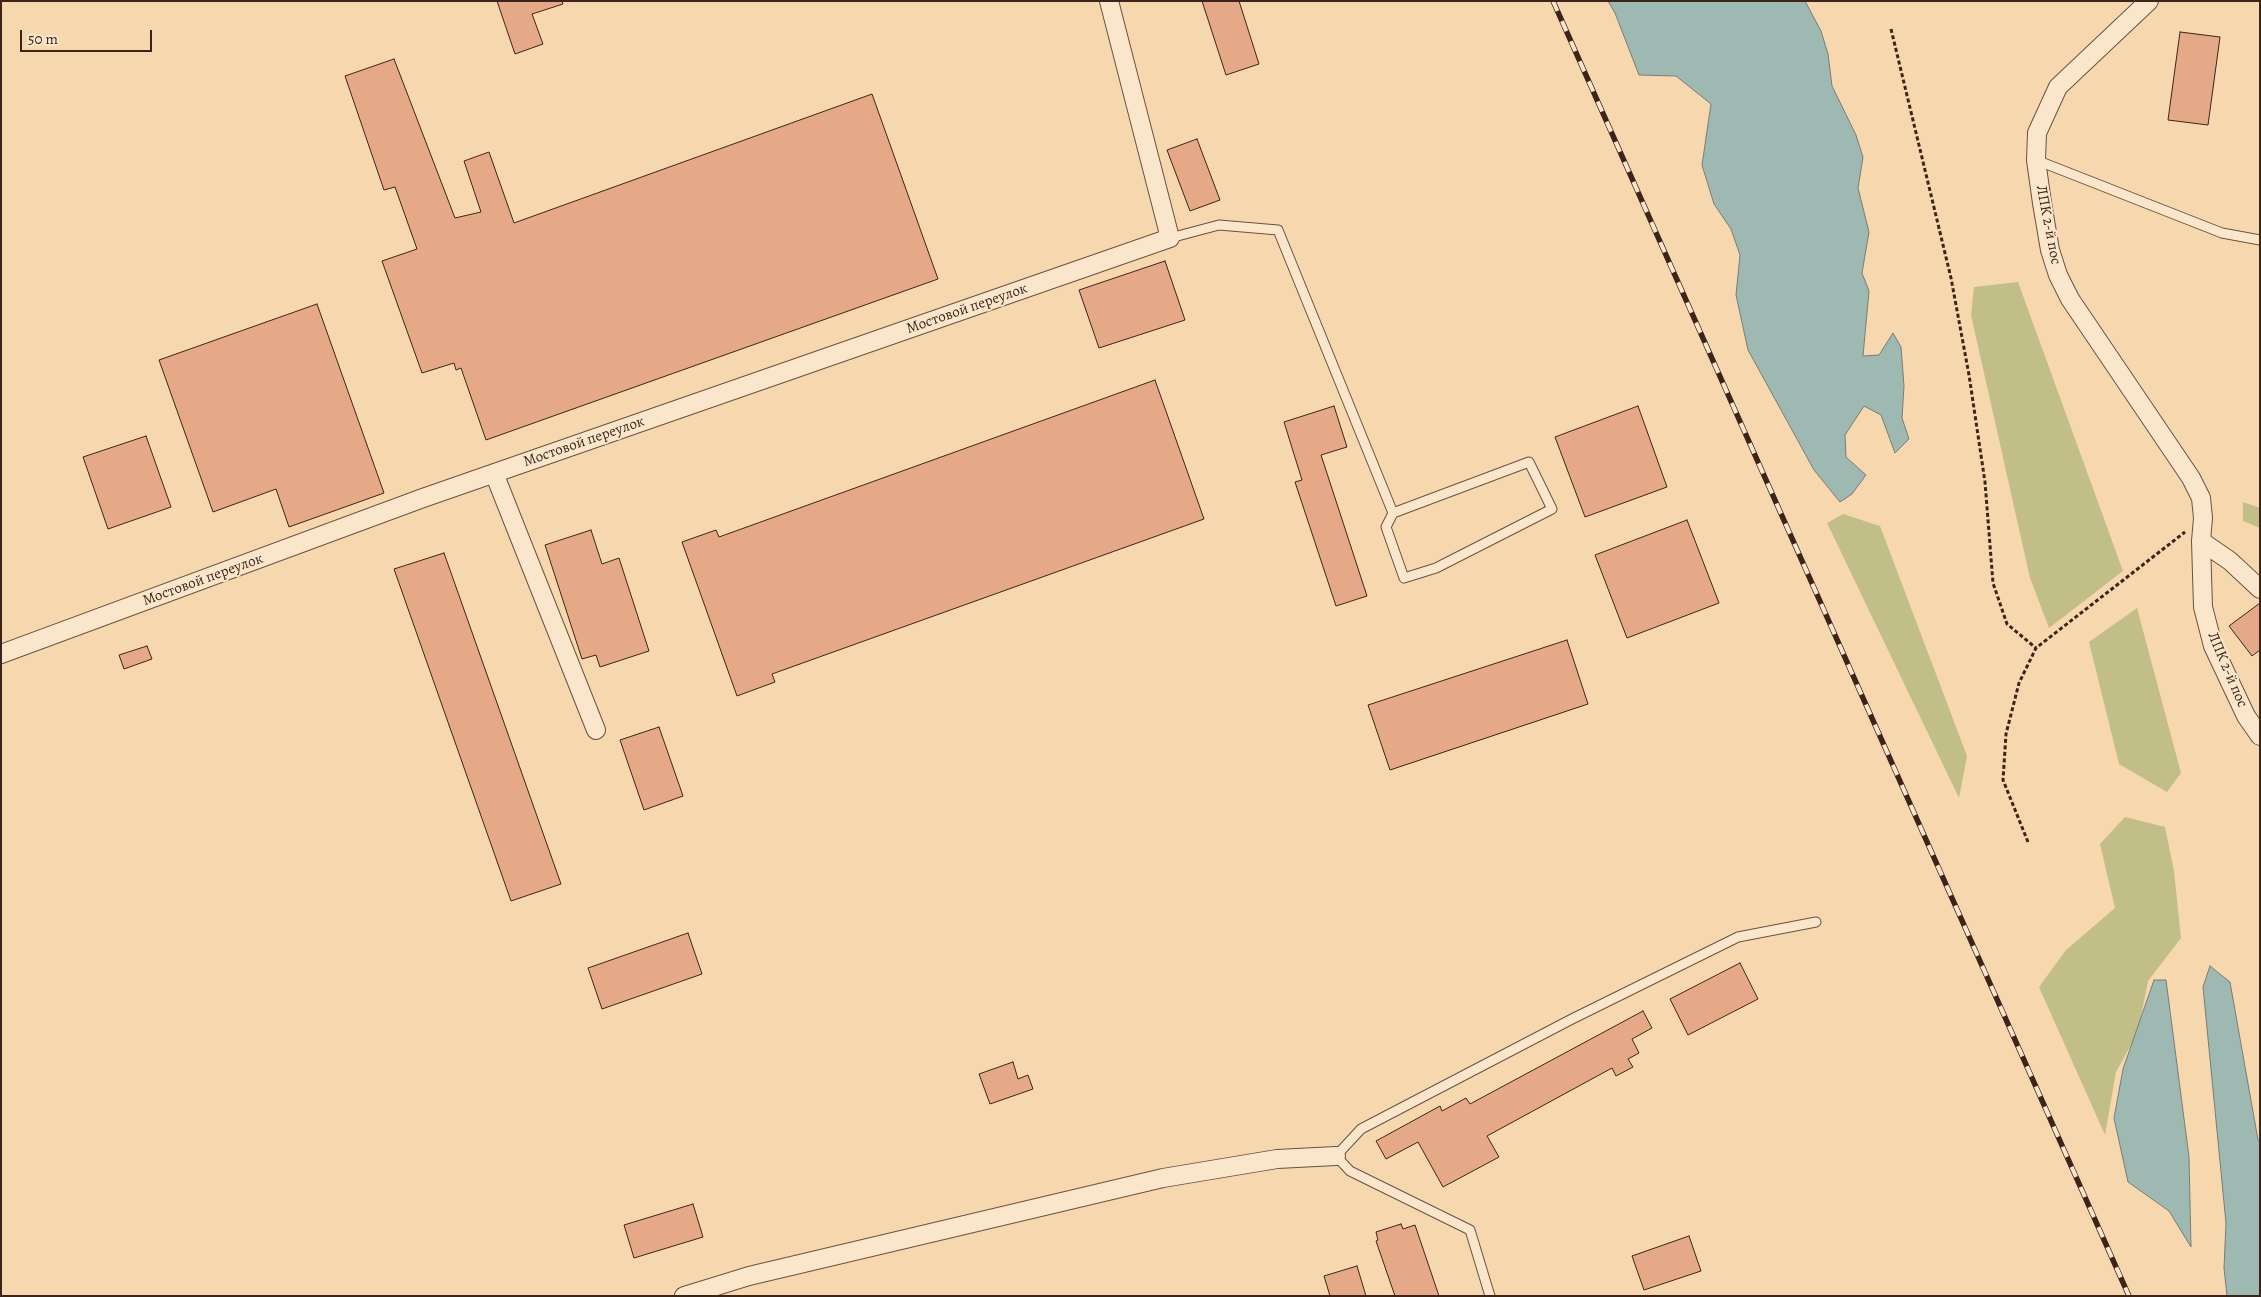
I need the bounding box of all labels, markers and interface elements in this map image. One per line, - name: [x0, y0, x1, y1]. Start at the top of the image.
- scale bar: [22, 20, 155, 52]
- text: 50 m: [28, 29, 58, 49]
- street label: ЛПК 2-й пос: [2032, 184, 2064, 266]
- street label: Мостовой переулок: [904, 280, 1030, 338]
- street label: Мостовой переулок: [521, 413, 647, 471]
- street label: Мостовой переулок: [140, 550, 266, 610]
- street label: ЛПК 2-й пос: [2203, 630, 2251, 710]

